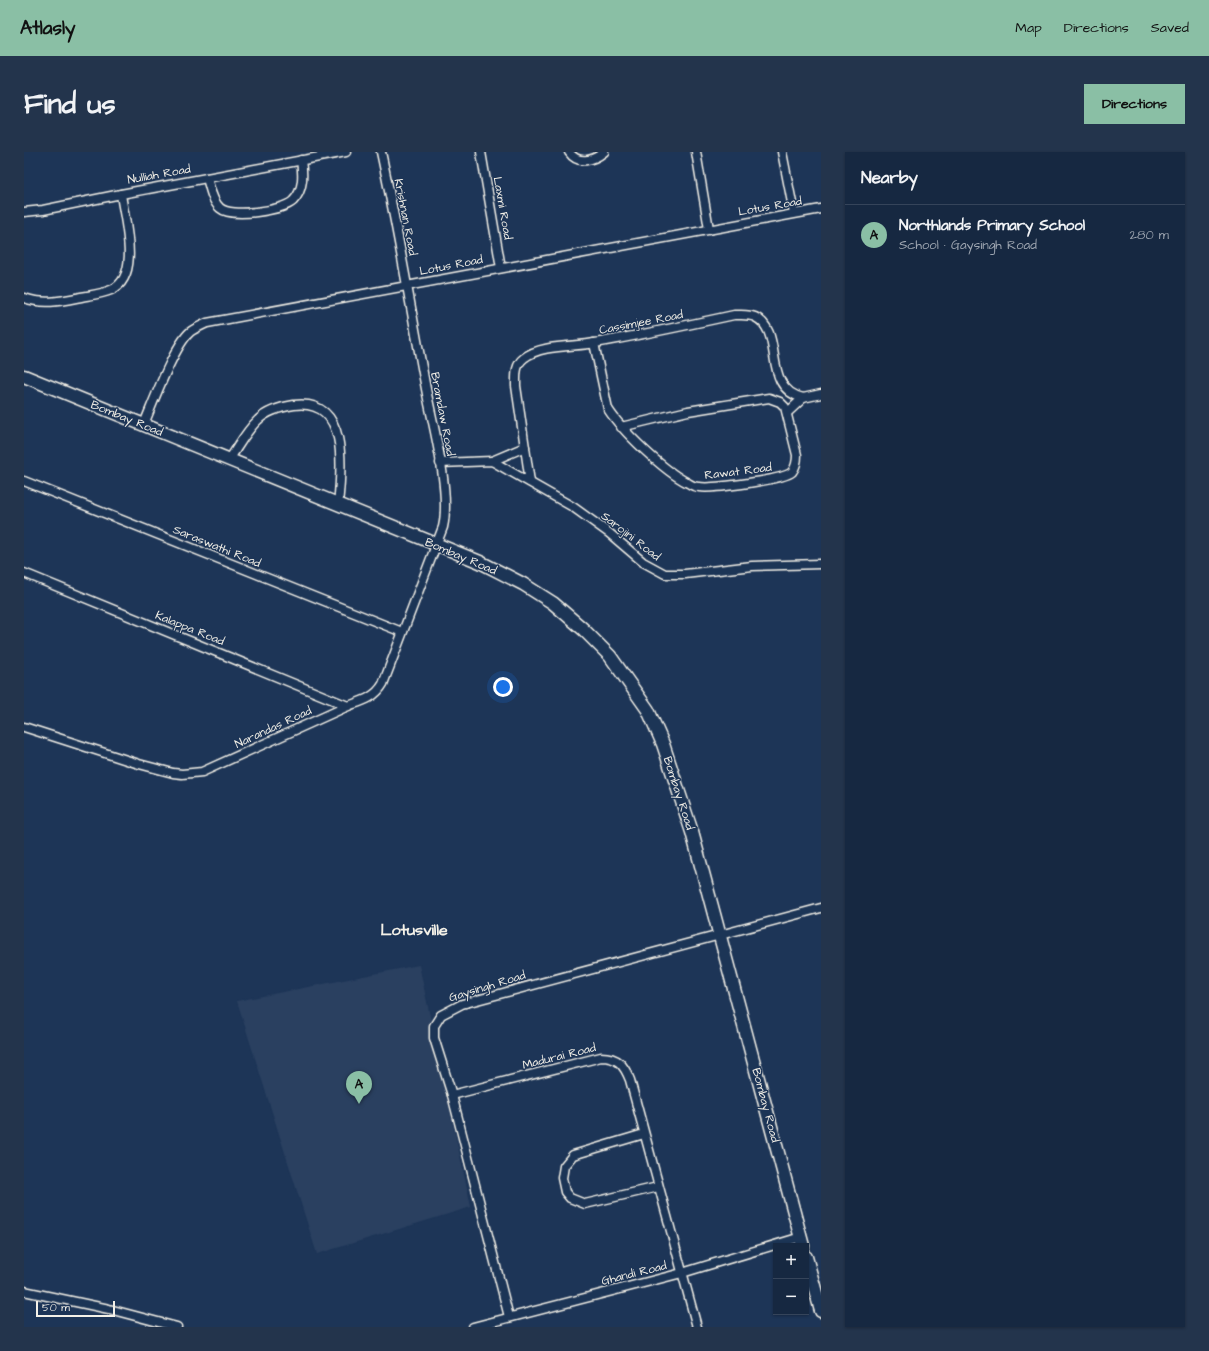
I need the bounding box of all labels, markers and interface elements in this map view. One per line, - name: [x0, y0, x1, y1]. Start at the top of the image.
- text: Atlasly: [20, 15, 75, 42]
- text: Map: [1015, 18, 1042, 38]
- text: Directions: [1064, 18, 1129, 38]
- text: Saved: [1151, 18, 1189, 38]
- button: Directions: [1084, 84, 1185, 124]
- text: Find us: [24, 85, 115, 124]
- street label: Nulliah Road: [126, 161, 192, 188]
- text: Nearby: [861, 166, 918, 190]
- street label: Laxmi Road: [489, 175, 516, 241]
- street label: Krishnan Road: [390, 177, 421, 257]
- street label: Lotus Road: [737, 193, 803, 220]
- text: Northlands Primary School: [899, 215, 1085, 236]
- text: A: [870, 226, 878, 244]
- text: 280 m: [1130, 226, 1169, 244]
- text: School · Gaysingh Road: [899, 236, 1037, 254]
- street label: Lotus Road: [418, 251, 484, 280]
- street label: Cassimjee Road: [598, 306, 685, 339]
- street label: Bramdaw Road: [426, 371, 459, 457]
- street label: Bombay Road: [88, 396, 165, 442]
- street label: Rawat Road: [703, 459, 773, 484]
- street label: Sarojini Road: [597, 508, 664, 565]
- street label: Saraswathi Road: [170, 521, 263, 572]
- street label: Bombay Road: [422, 534, 499, 580]
- street label: Kalappa Road: [153, 607, 227, 650]
- your location: [493, 677, 513, 697]
- street label: Narandas Road: [232, 702, 314, 753]
- street label: Bombay Road: [658, 754, 698, 832]
- district label: Lotusville: [380, 919, 448, 941]
- street label: Gaysingh Road: [447, 967, 528, 1007]
- street label: Madurai Road: [521, 1039, 598, 1074]
- street label: Bombay Road: [746, 1066, 784, 1144]
- pin: A: [346, 1071, 372, 1104]
- map controls: [773, 1243, 809, 1315]
- button: +: [773, 1243, 809, 1279]
- street label: Ghandi Road: [600, 1257, 669, 1290]
- button: −: [773, 1279, 809, 1315]
- scale bar: [36, 1299, 115, 1318]
- text: 50 m: [42, 1300, 70, 1315]

